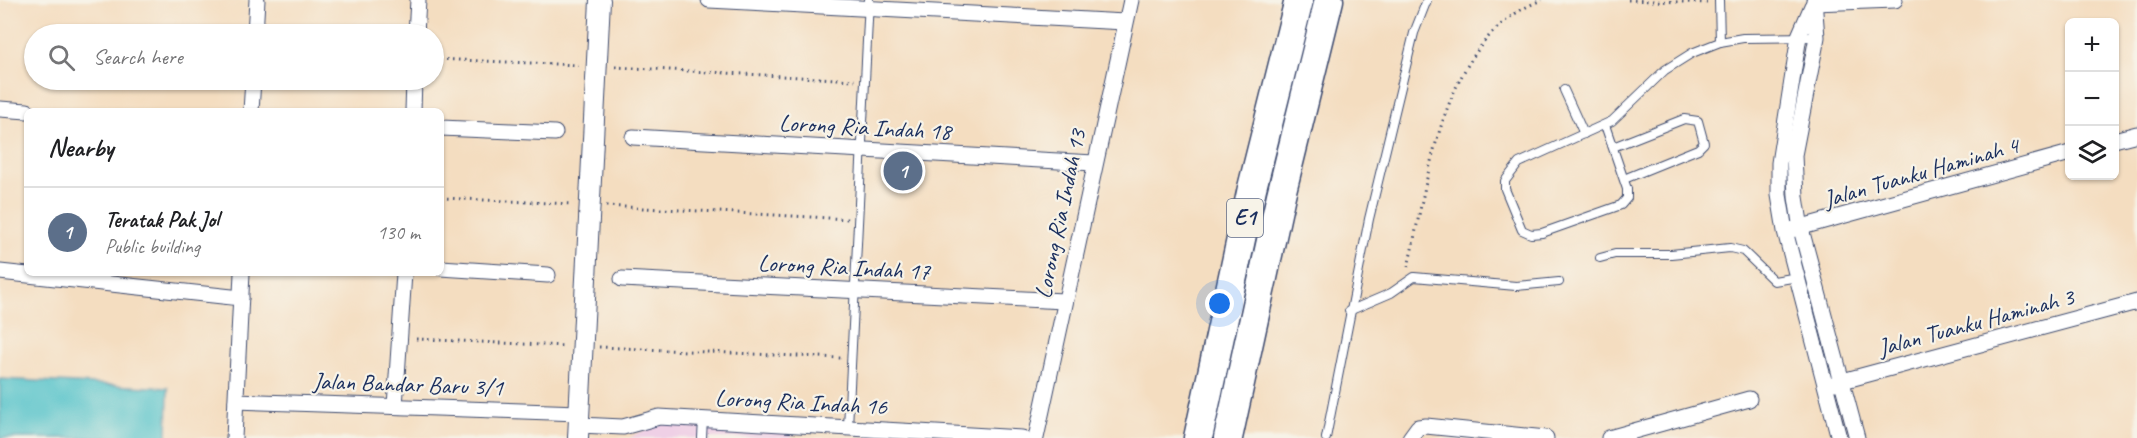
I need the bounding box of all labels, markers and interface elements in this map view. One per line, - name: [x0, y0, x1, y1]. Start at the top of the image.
- map controls: [2065, 18, 2119, 180]
- button: +: [2065, 18, 2119, 72]
- search box: [24, 24, 444, 90]
- icon: search: [45, 41, 78, 74]
- text: Search here: [93, 43, 183, 71]
- button: −: [2065, 72, 2119, 126]
- street label: Lorong Ria Indah 18: [778, 108, 954, 147]
- street label: Lorong Ria Indah 13: [1027, 125, 1093, 301]
- button: layers: [2065, 126, 2119, 180]
- street label: Jalan Tuanku Haminah 4: [1819, 129, 2024, 214]
- text: Nearby: [48, 131, 113, 164]
- pin: 1: [884, 148, 922, 194]
- road number: E1: [1227, 199, 1263, 237]
- text: Teratak Pak Jol: [105, 206, 219, 234]
- text: 1: [63, 220, 72, 245]
- text: 130 m: [377, 220, 420, 245]
- text: Public building: [105, 234, 200, 259]
- street label: Lorong Ria Indah 17: [757, 248, 932, 287]
- street label: Jalan Tuanku Haminah 3: [1874, 281, 2079, 363]
- your location: [1205, 289, 1234, 318]
- street label: Jalan Bandar Baru 3/1: [311, 366, 505, 402]
- street label: Lorong Ria Indah 16: [714, 383, 889, 422]

